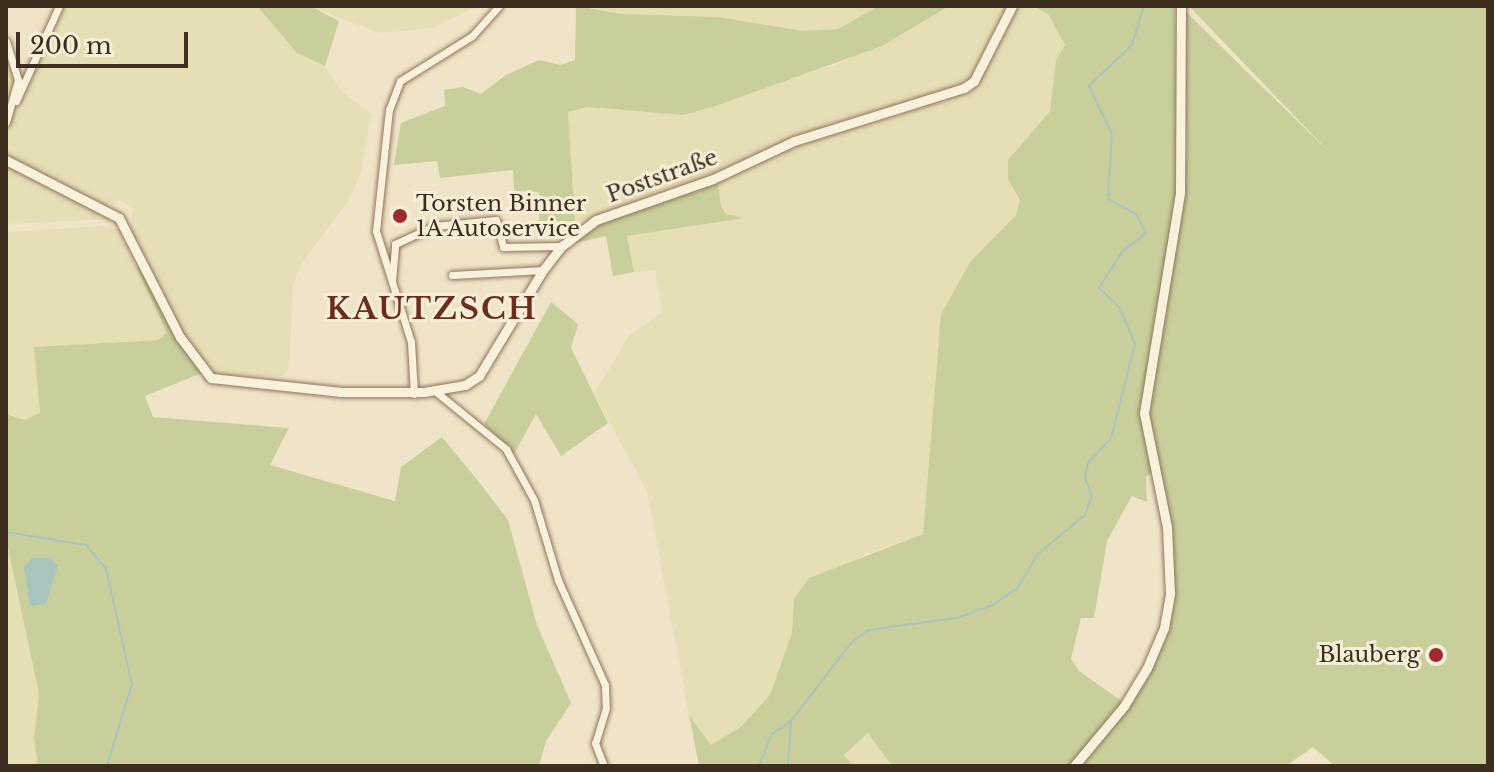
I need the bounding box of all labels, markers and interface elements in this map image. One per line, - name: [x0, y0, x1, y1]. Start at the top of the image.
- scale bar: [20, 16, 192, 66]
- text: 200 m: [30, 31, 112, 60]
- street label: Poststraße: [603, 144, 721, 208]
- place label: Torsten Binner 1A Autoservice: [416, 190, 586, 242]
- marker: Torsten Binner 1A Autoservice: [391, 207, 409, 225]
- district label: KAUTZSCH: [326, 291, 538, 327]
- place label: Blauberg: [1318, 642, 1420, 668]
- marker: Blauberg: [1427, 646, 1445, 664]

